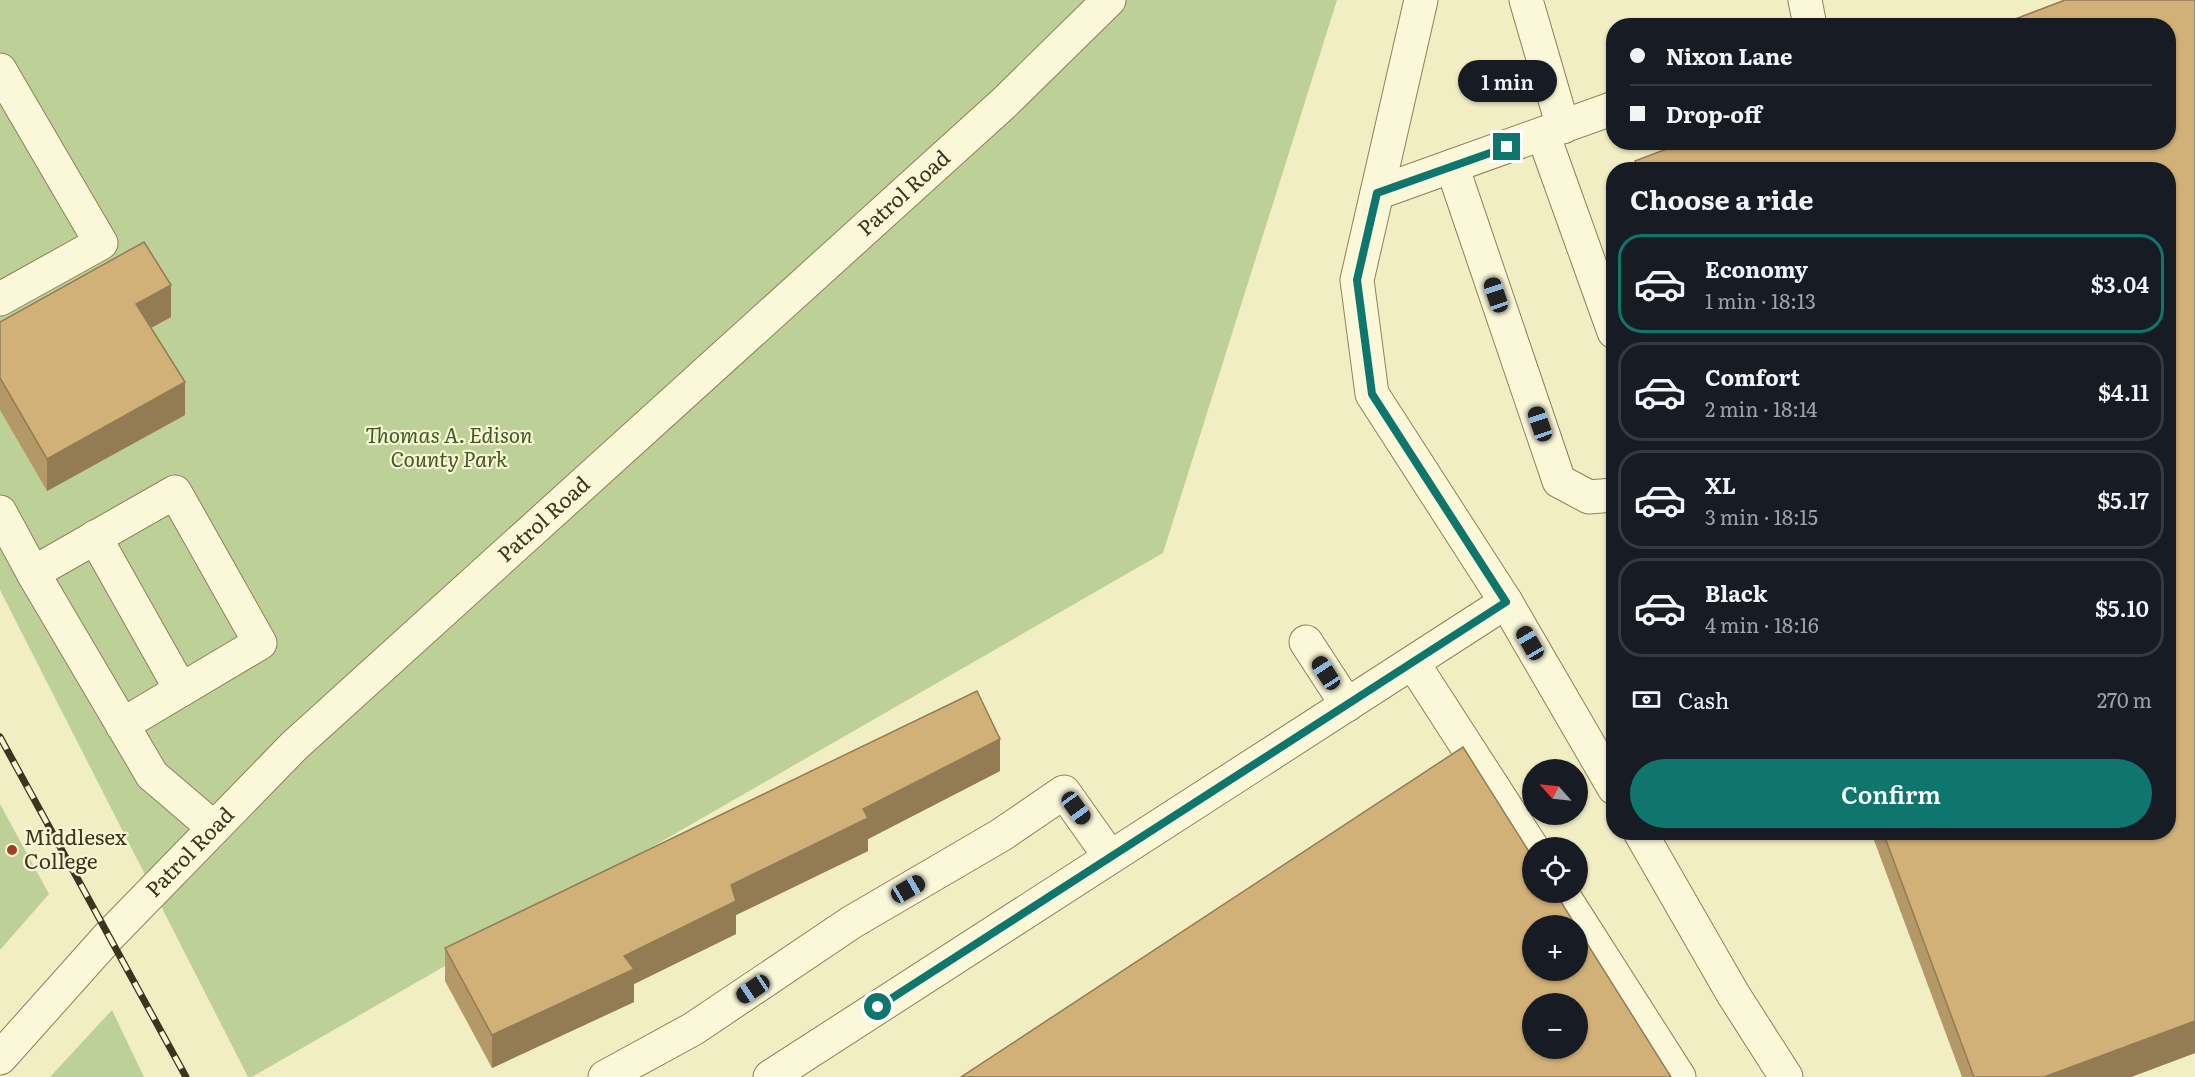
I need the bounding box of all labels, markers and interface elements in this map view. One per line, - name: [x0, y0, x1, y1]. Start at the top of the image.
- text: Nixon Lane: [1666, 39, 1793, 72]
- callout: 1 min: [1458, 60, 1556, 102]
- text: 1 min: [1481, 66, 1534, 96]
- text: Drop-off: [1666, 97, 1762, 130]
- route end: [1493, 133, 1520, 160]
- street label: Patrol Road: [849, 141, 956, 242]
- text: Choose a ride: [1630, 178, 1813, 218]
- text: Economy: [1705, 252, 1808, 285]
- icon: car: [1633, 257, 1687, 311]
- text: $3.04: [2091, 267, 2149, 300]
- car: [1482, 275, 1510, 315]
- text: 1 min · 18:13: [1705, 285, 1816, 315]
- text: Comfort: [1705, 360, 1800, 393]
- icon: car: [1633, 365, 1687, 419]
- text: $4.11: [2098, 375, 2149, 408]
- text: 2 min · 18:14: [1705, 393, 1817, 423]
- car: [1526, 404, 1554, 444]
- park label: Thomas A. Edison County Park: [365, 418, 533, 473]
- street label: Patrol Road: [489, 467, 596, 568]
- text: XL: [1705, 468, 1736, 501]
- icon: car: [1633, 473, 1687, 527]
- text: $5.17: [2097, 483, 2149, 516]
- text: 3 min · 18:15: [1705, 501, 1818, 531]
- text: Black: [1705, 576, 1767, 609]
- icon: car: [1633, 581, 1687, 635]
- text: $5.10: [2095, 591, 2149, 624]
- text: 4 min · 18:16: [1705, 609, 1819, 639]
- car: [1513, 623, 1547, 663]
- car: [1309, 653, 1343, 693]
- icon: cash: [1630, 683, 1663, 716]
- text: Cash: [1678, 683, 1729, 716]
- text: 270 m: [2097, 684, 2152, 714]
- north arrow: [1522, 759, 1588, 825]
- map controls: [1522, 759, 1588, 1059]
- button: Confirm: [1630, 759, 2152, 828]
- car: [1058, 788, 1094, 828]
- street label: Patrol Road: [137, 799, 240, 903]
- place label: Middlesex College: [24, 820, 127, 875]
- button: locate: [1522, 837, 1588, 903]
- marker: Middlesex College: [5, 843, 19, 857]
- car: [888, 872, 928, 906]
- button: +: [1522, 915, 1588, 981]
- car: [733, 971, 773, 1007]
- route start: [864, 993, 891, 1020]
- button: −: [1522, 993, 1588, 1059]

